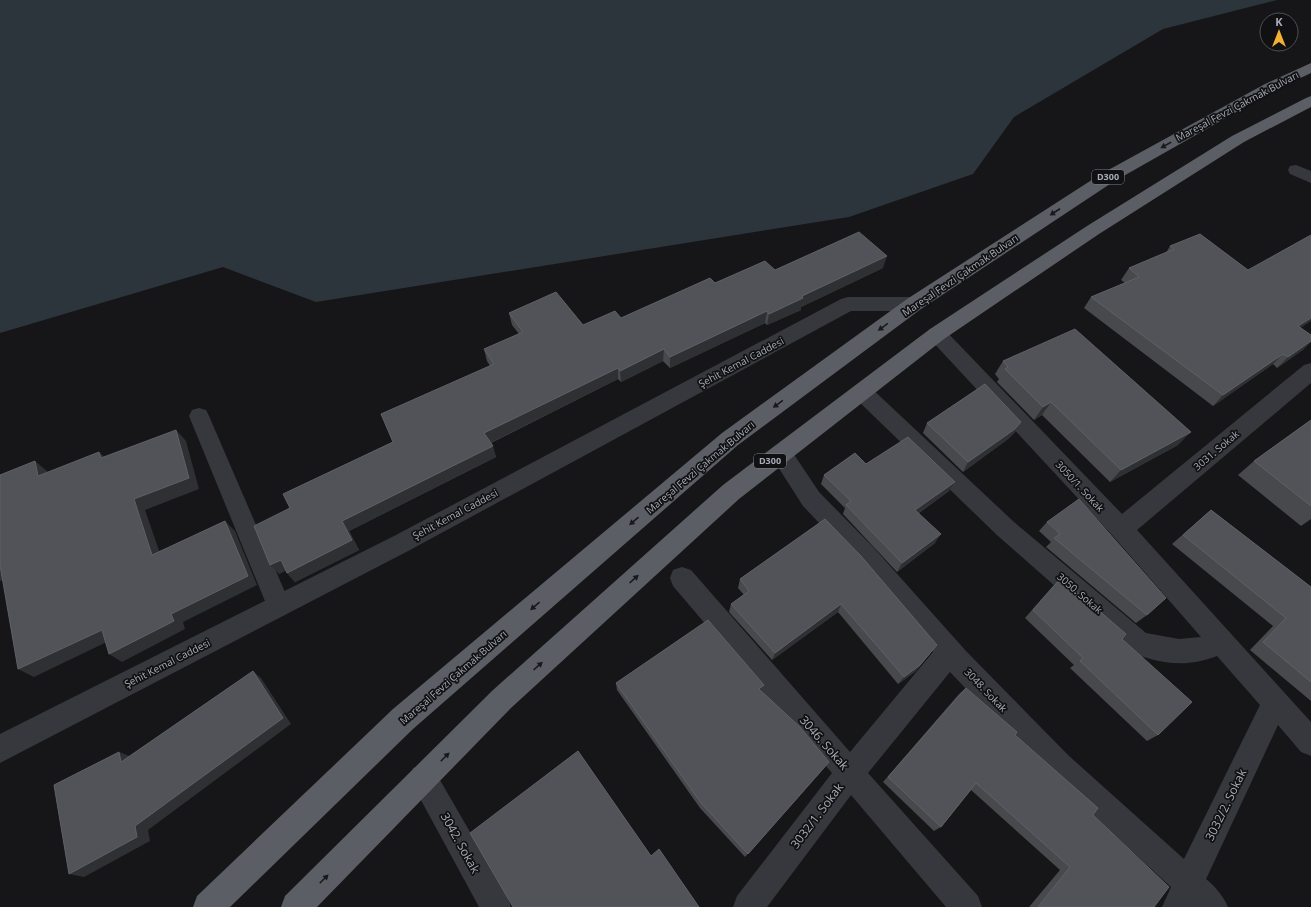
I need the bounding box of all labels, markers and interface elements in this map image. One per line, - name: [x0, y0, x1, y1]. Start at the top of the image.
- north arrow: [1259, 12, 1299, 52]
- text: K: [1275, 14, 1283, 29]
- street label: Mareşal Fevzi Çakmak Bulvarı: [1173, 68, 1301, 144]
- one-way arrow: [1160, 142, 1172, 148]
- road number: D300: [1092, 170, 1124, 184]
- one-way arrow: [1049, 208, 1060, 216]
- street label: Mareşal Fevzi Çakmak Bulvarı: [899, 231, 1021, 319]
- one-way arrow: [878, 323, 888, 331]
- street label: Şehit Kemal Caddesi: [696, 334, 786, 390]
- one-way arrow: [773, 400, 783, 408]
- street label: Mareşal Fevzi Çakmak Bulvarı: [643, 417, 757, 517]
- street label: 3031. Sokak: [1190, 426, 1242, 473]
- road number: D300: [754, 454, 786, 468]
- street label: 3050/1. Sokak: [1053, 457, 1108, 515]
- street label: Şehit Kemal Caddesi: [410, 486, 500, 542]
- one-way arrow: [628, 517, 639, 526]
- street label: 3050. Sokak: [1054, 569, 1106, 617]
- one-way arrow: [629, 574, 639, 584]
- one-way arrow: [530, 601, 540, 610]
- street label: Mareşal Fevzi Çakmak Bulvarı: [397, 627, 509, 727]
- street label: Şehit Kemal Caddesi: [122, 635, 212, 691]
- one-way arrow: [533, 662, 543, 671]
- street label: 3048. Sokak: [962, 665, 1011, 715]
- street label: 3046. Sokak: [796, 712, 853, 774]
- one-way arrow: [440, 752, 450, 762]
- street label: 3032/2. Sokak: [1201, 765, 1251, 844]
- street label: 3032/1. Sokak: [786, 779, 847, 852]
- street label: 3042. Sokak: [437, 809, 484, 877]
- one-way arrow: [319, 874, 329, 884]

